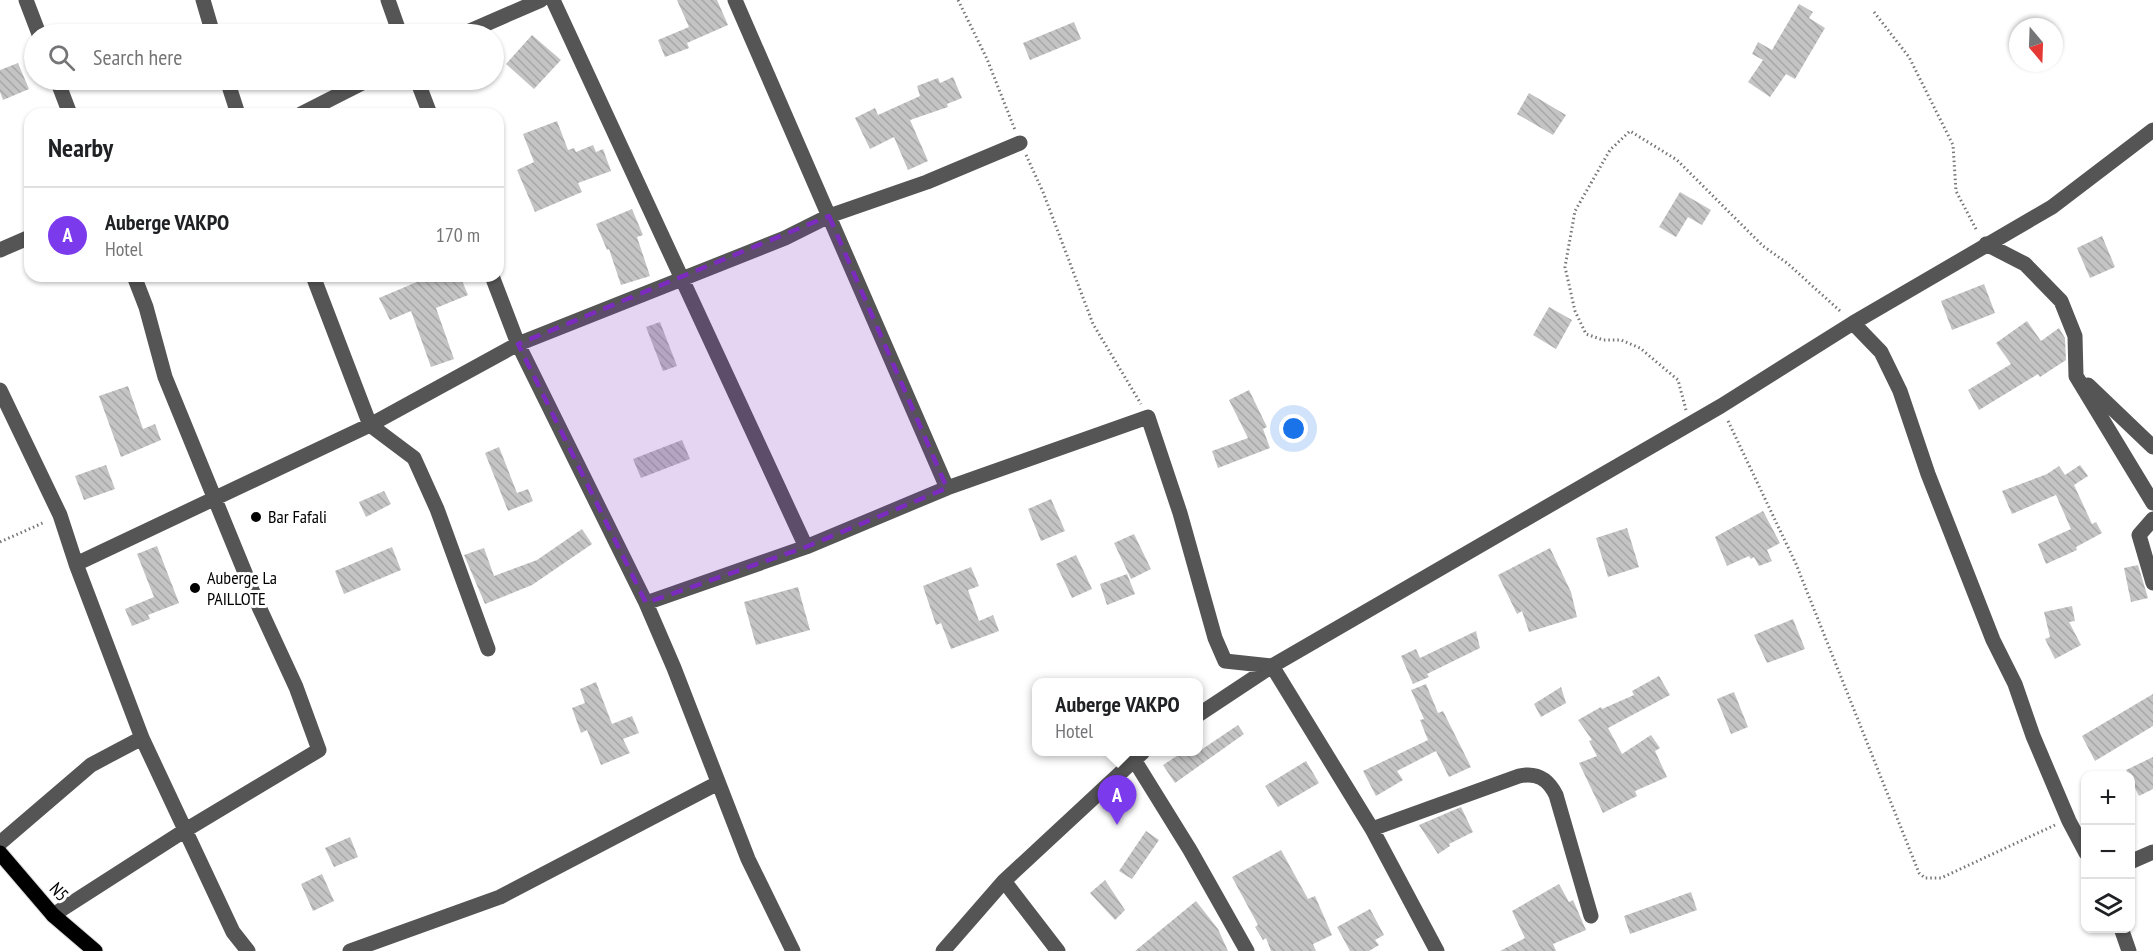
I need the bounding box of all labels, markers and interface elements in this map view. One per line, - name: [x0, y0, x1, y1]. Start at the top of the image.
- north arrow: [2009, 18, 2063, 72]
- search box: [24, 24, 504, 90]
- icon: search: [45, 41, 78, 74]
- text: Search here: [93, 43, 182, 71]
- text: Nearby: [48, 131, 113, 164]
- text: Auberge VAKPO: [105, 208, 229, 236]
- text: A: [62, 222, 73, 248]
- text: 170 m: [436, 222, 480, 248]
- text: Hotel: [105, 236, 143, 262]
- your location: [1279, 414, 1308, 443]
- place label: Bar Fafali: [268, 505, 327, 528]
- marker: Bar Fafali: [249, 510, 263, 524]
- place label: Auberge La PAILLOTE: [207, 566, 277, 610]
- marker: Auberge La PAILLOTE: [188, 581, 202, 595]
- popup: [1032, 678, 1203, 756]
- text: Auberge VAKPO: [1055, 690, 1180, 718]
- text: Hotel: [1055, 718, 1093, 744]
- map controls: [2081, 771, 2135, 933]
- button: +: [2081, 771, 2135, 825]
- pin: A: [1098, 776, 1136, 825]
- button: −: [2081, 825, 2135, 879]
- street label: N5: [45, 877, 74, 906]
- button: layers: [2081, 879, 2135, 933]

